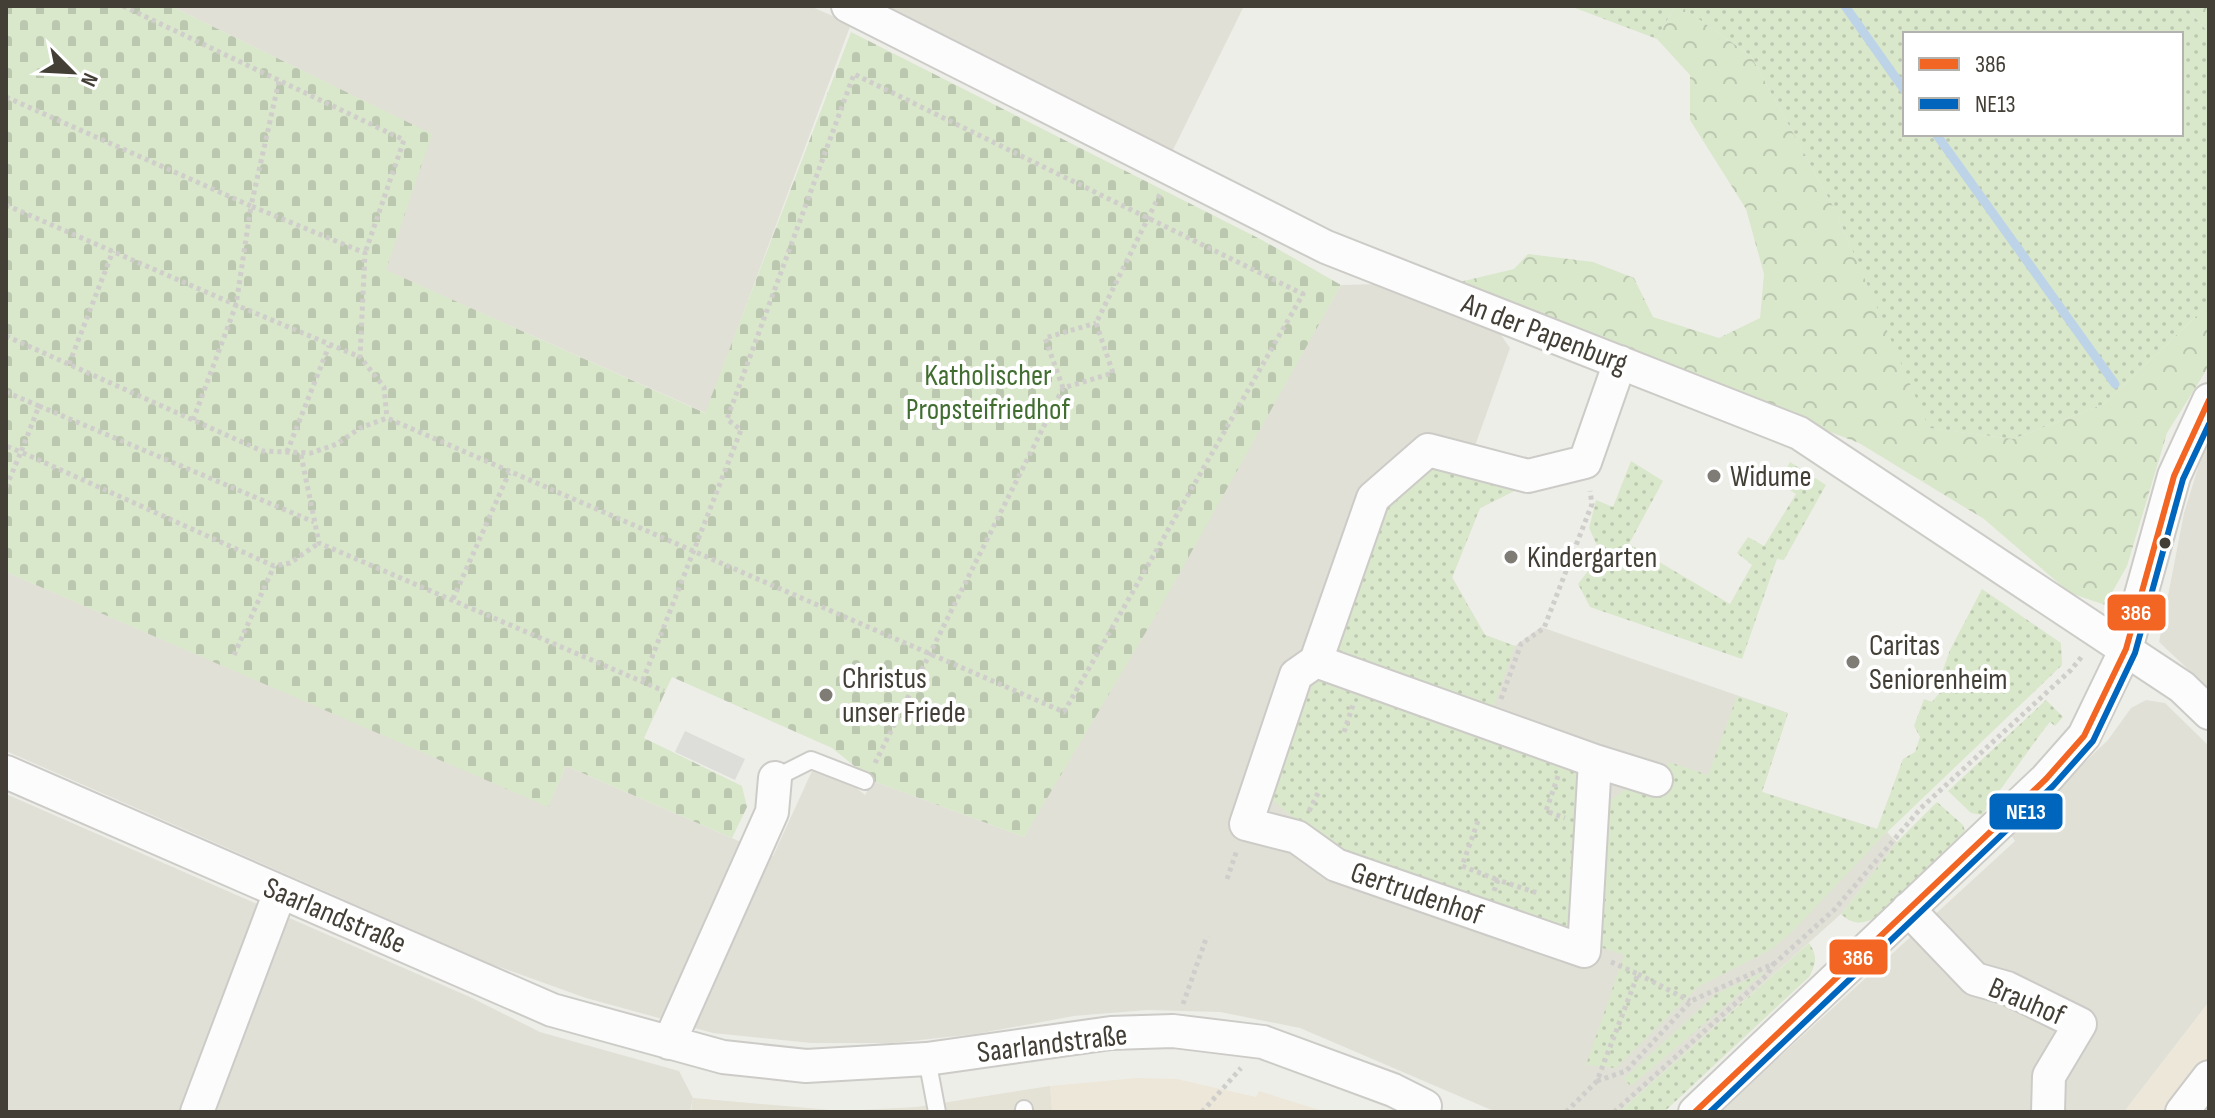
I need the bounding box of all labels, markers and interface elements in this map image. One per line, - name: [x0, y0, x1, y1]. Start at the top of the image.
- north arrow: [32, 32, 112, 112]
- legend: [1903, 32, 2183, 136]
- text: 386: [1975, 50, 2006, 79]
- text: N: [74, 69, 104, 90]
- text: NE13: [1975, 90, 2016, 119]
- street label: An der Papenburg: [1456, 285, 1633, 382]
- park label: Katholischer Propsteifriedhof: [906, 358, 1070, 428]
- place label: Widume: [1730, 459, 1811, 495]
- marker: Widume: [1705, 467, 1723, 485]
- unlabelled marker: [2157, 535, 2173, 551]
- place label: Kindergarten: [1527, 540, 1657, 576]
- marker: Kindergarten: [1502, 548, 1520, 566]
- line badge: 386: [2106, 593, 2167, 632]
- text: 386: [2121, 600, 2151, 627]
- place label: Caritas Seniorenheim: [1869, 628, 2008, 698]
- marker: Caritas Seniorenheim: [1844, 653, 1862, 671]
- place label: Christus unser Friede: [842, 661, 966, 731]
- marker: Christus unser Friede: [817, 686, 835, 704]
- line badge: NE13: [1988, 792, 2064, 831]
- text: NE13: [2006, 799, 2046, 826]
- street label: Gertrudenhof: [1346, 855, 1488, 933]
- street label: Saarlandstraße: [258, 870, 411, 962]
- line badge: 386: [1828, 938, 1889, 976]
- text: 386: [1843, 945, 1873, 972]
- street label: Brauhof: [1983, 970, 2071, 1034]
- street label: Saarlandstraße: [975, 1017, 1129, 1071]

